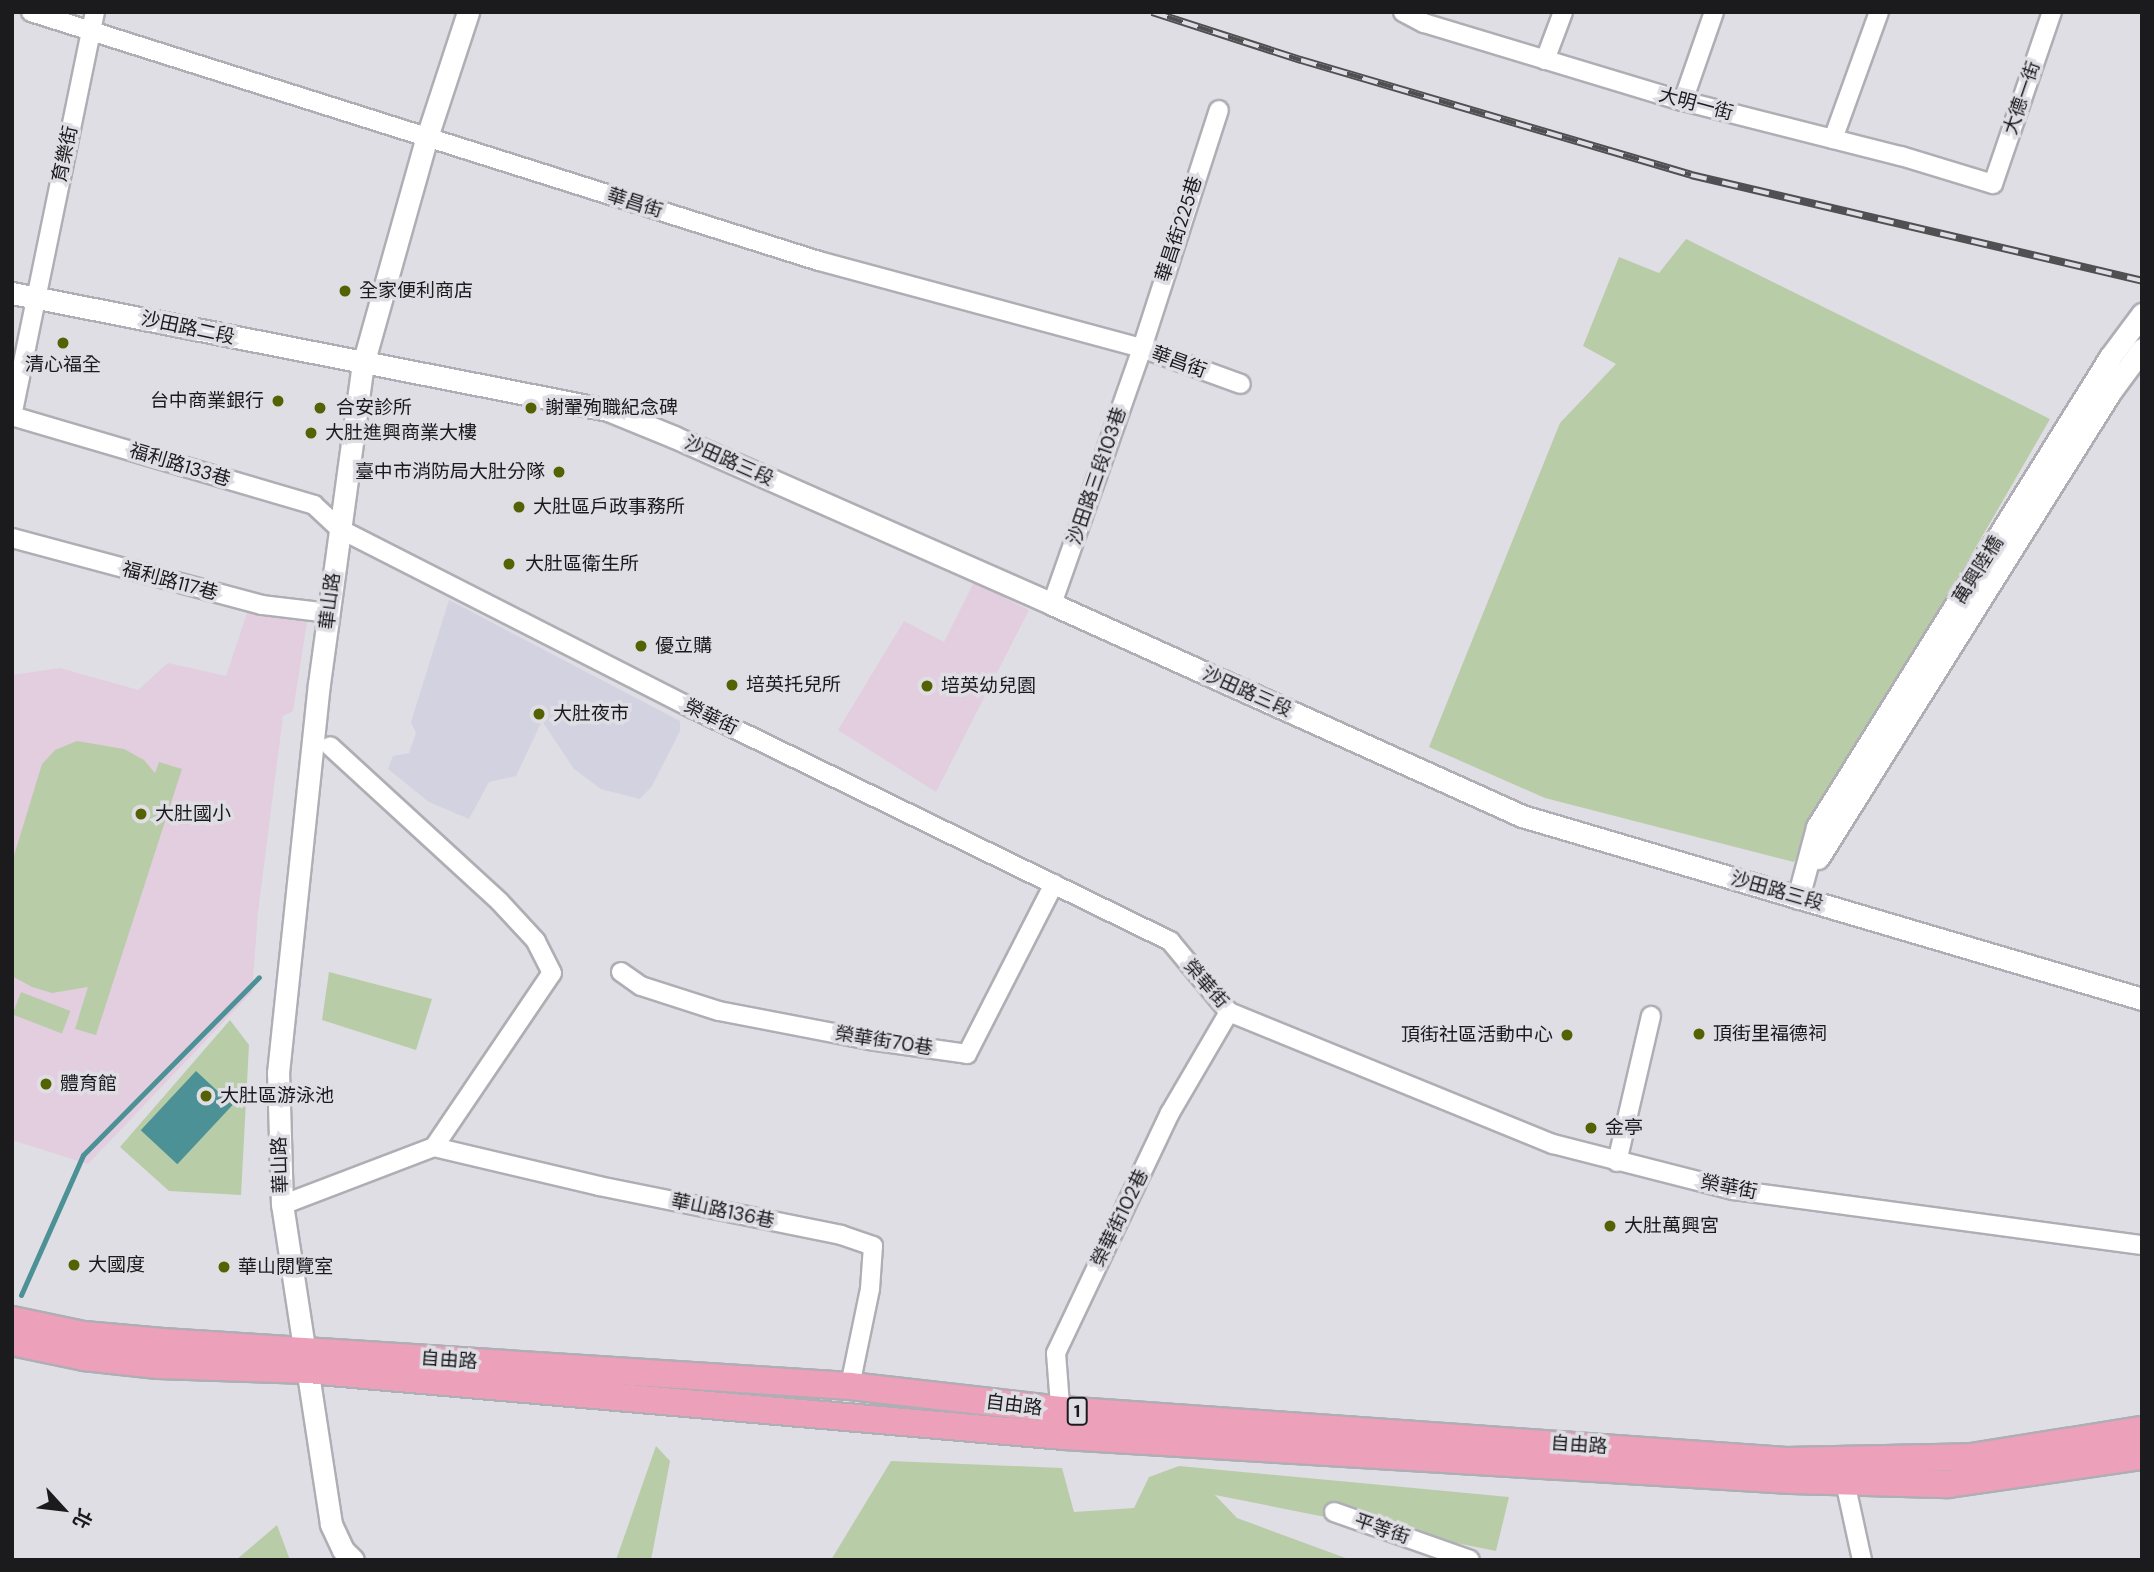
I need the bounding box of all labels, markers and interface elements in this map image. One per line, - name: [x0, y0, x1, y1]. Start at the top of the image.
- street label: 大德一街: [1999, 58, 2045, 138]
- street label: 大明一街: [1656, 83, 1736, 125]
- street label: 育樂街: [48, 124, 82, 184]
- street label: 華昌街225巷: [1151, 173, 1207, 285]
- street label: 華昌街: [604, 183, 666, 223]
- place label: 全家便利商店: [359, 280, 473, 302]
- marker: 全家便利商店: [337, 283, 353, 299]
- street label: 沙田路二段: [139, 307, 237, 349]
- marker: 清心福全: [55, 335, 71, 351]
- street label: 華昌街: [1148, 342, 1210, 382]
- place label: 清心福全: [25, 354, 101, 376]
- place label: 台中商業銀行: [150, 390, 264, 412]
- marker: 台中商業銀行: [270, 393, 286, 409]
- place label: 合安診所: [336, 397, 412, 419]
- place label: 謝翬殉職紀念碑: [545, 397, 678, 419]
- marker: 合安診所: [310, 398, 330, 418]
- marker: 謝翬殉職紀念碑: [523, 400, 539, 416]
- street label: 沙田路三段103巷: [1063, 404, 1131, 548]
- place label: 大肚進興商業大樓: [325, 422, 477, 444]
- marker: 大肚進興商業大樓: [303, 425, 319, 441]
- street label: 沙田路三段: [681, 431, 777, 491]
- street label: 福利路133巷: [127, 439, 233, 491]
- place label: 臺中市消防局大肚分隊: [355, 461, 545, 483]
- marker: 臺中市消防局大肚分隊: [551, 464, 567, 480]
- place label: 大肚區戶政事務所: [533, 496, 685, 518]
- marker: 大肚區戶政事務所: [511, 499, 527, 515]
- street label: 萬興陸橋: [1948, 532, 2008, 608]
- place label: 大肚區衛生所: [525, 553, 639, 575]
- marker: 大肚區衛生所: [499, 554, 519, 574]
- street label: 福利路117巷: [120, 557, 220, 605]
- street label: 華山路: [315, 571, 345, 631]
- place label: 優立購: [655, 635, 712, 657]
- marker: 優立購: [633, 638, 649, 654]
- street label: 沙田路三段: [1199, 662, 1295, 722]
- place label: 培英托兒所: [746, 674, 841, 696]
- place label: 培英幼兒園: [941, 675, 1036, 697]
- marker: 培英托兒所: [724, 677, 740, 693]
- marker: 培英幼兒園: [919, 678, 935, 694]
- street label: 榮華街: [680, 694, 742, 740]
- place label: 大肚夜市: [553, 703, 629, 725]
- marker: 大肚夜市: [531, 706, 547, 722]
- place label: 大肚國小: [155, 803, 231, 825]
- marker: 大肚國小: [133, 806, 149, 822]
- street label: 沙田路三段: [1728, 867, 1826, 915]
- street label: 榮華街: [1179, 955, 1233, 1013]
- street label: 榮華街70巷: [833, 1022, 935, 1060]
- place label: 頂街里福德祠: [1713, 1023, 1827, 1045]
- place label: 頂街社區活動中心: [1401, 1024, 1553, 1046]
- marker: 頂街里福德祠: [1691, 1026, 1707, 1042]
- marker: 頂街社區活動中心: [1559, 1027, 1575, 1043]
- place label: 體育館: [60, 1073, 117, 1095]
- marker: 體育館: [38, 1076, 54, 1092]
- place label: 大肚區游泳池: [220, 1085, 334, 1107]
- marker: 大肚區游泳池: [198, 1088, 214, 1104]
- place label: 金亭: [1605, 1117, 1643, 1139]
- marker: 金亭: [1583, 1120, 1599, 1136]
- street label: 華山路: [268, 1136, 292, 1194]
- street label: 榮華街102巷: [1087, 1166, 1153, 1270]
- street label: 榮華街: [1699, 1170, 1759, 1204]
- street label: 華山路136巷: [669, 1189, 777, 1233]
- place label: 大肚萬興宮: [1624, 1215, 1719, 1237]
- marker: 大肚萬興宮: [1602, 1218, 1618, 1234]
- place label: 大國度: [88, 1254, 145, 1276]
- place label: 華山閱覽室: [238, 1256, 333, 1278]
- marker: 大國度: [66, 1257, 82, 1273]
- marker: 華山閱覽室: [216, 1259, 232, 1275]
- street label: 自由路: [420, 1347, 478, 1373]
- street label: 自由路: [984, 1390, 1044, 1420]
- road number: 1: [1066, 1396, 1088, 1426]
- street label: 自由路: [1550, 1432, 1608, 1458]
- north arrow: [28, 1474, 98, 1544]
- text: 北: [67, 1505, 98, 1533]
- street label: 平等街: [1351, 1509, 1413, 1549]

